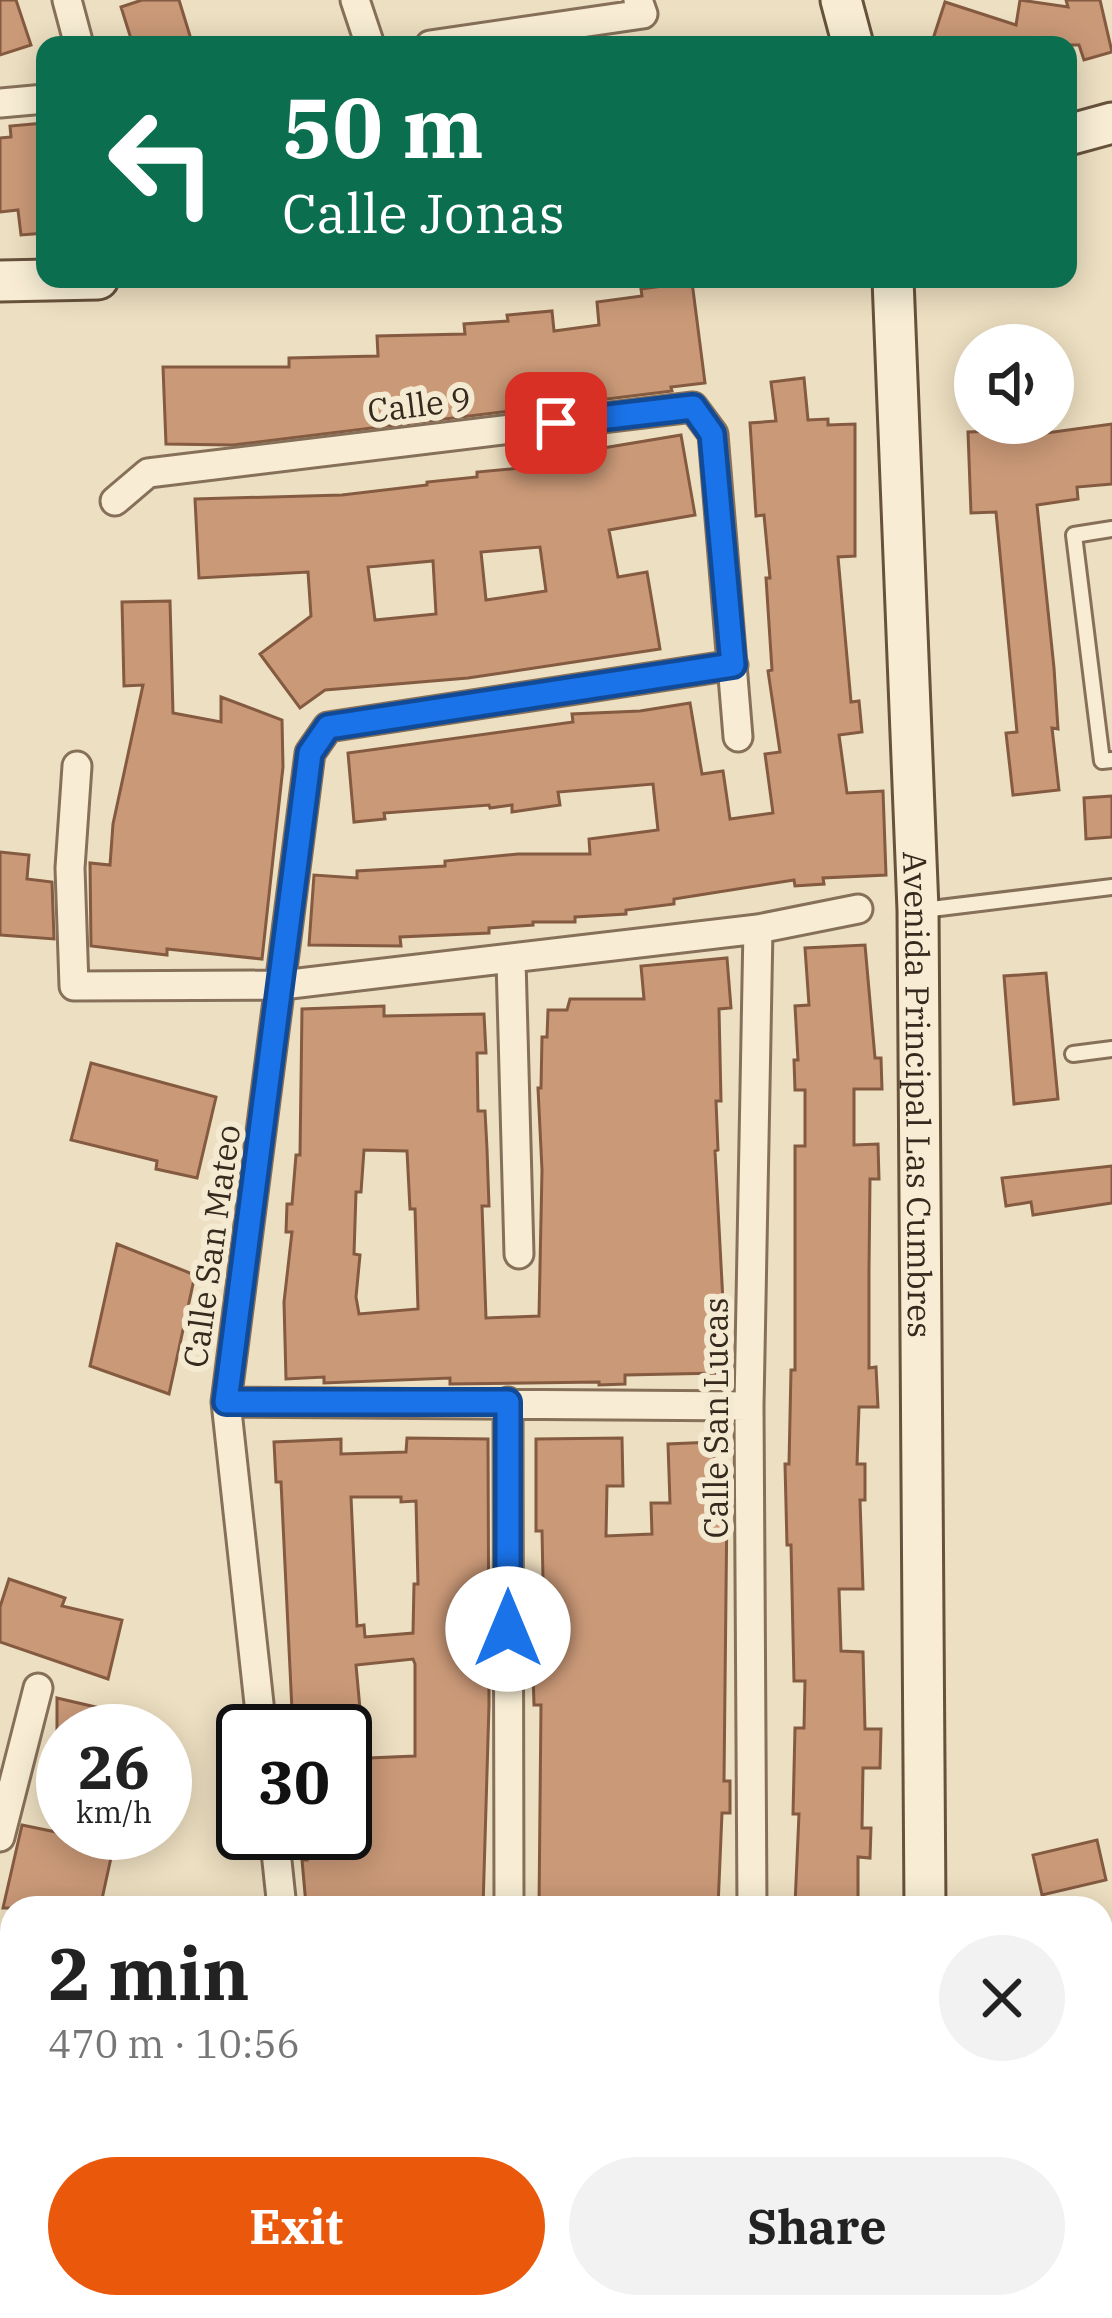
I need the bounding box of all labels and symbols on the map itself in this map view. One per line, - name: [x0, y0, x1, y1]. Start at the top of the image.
- pin: [505, 372, 607, 474]
- street label: Calle 9: [365, 376, 473, 432]
- street label: Avenida Principal Las Cumbres: [894, 850, 943, 1338]
- street label: Calle San Mateo: [173, 1122, 249, 1370]
- street label: Calle San Lucas: [694, 1297, 737, 1539]
- position arrow: [445, 1566, 571, 1692]
- speed limit sign: 30: [216, 1704, 372, 1860]

